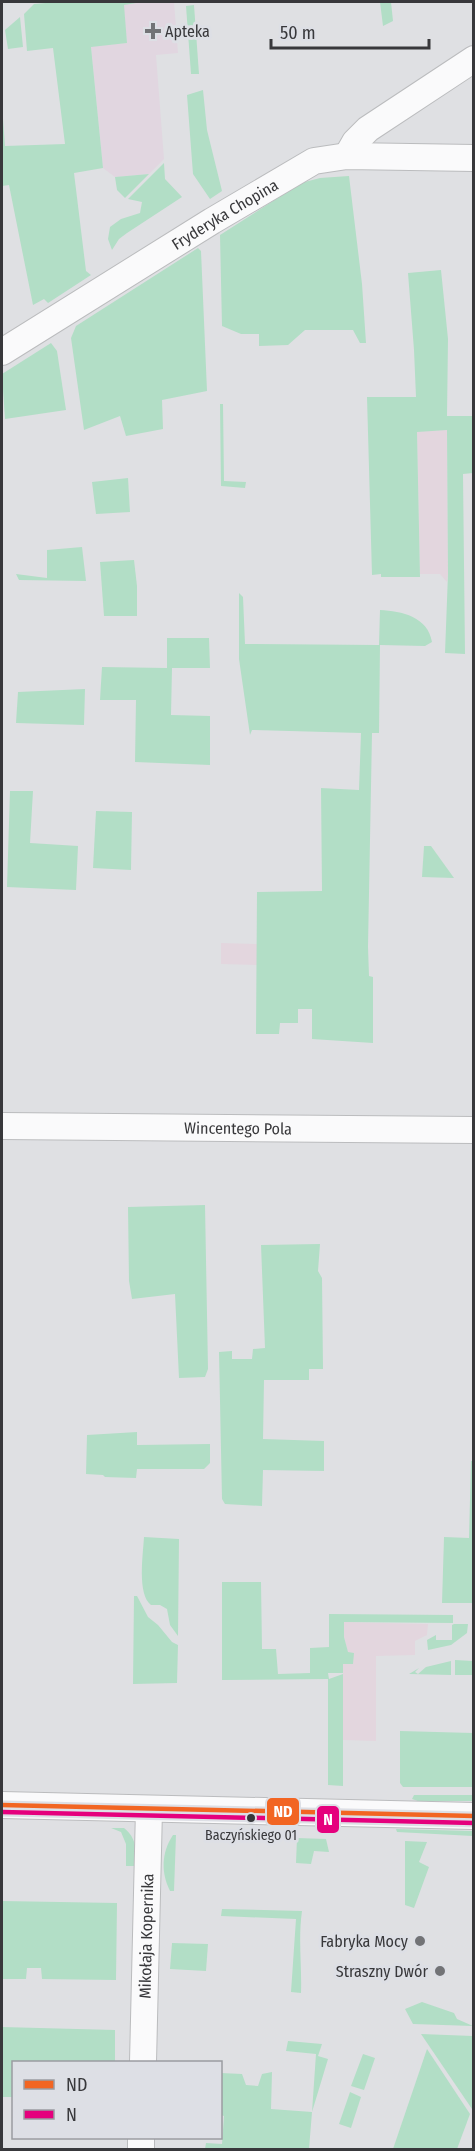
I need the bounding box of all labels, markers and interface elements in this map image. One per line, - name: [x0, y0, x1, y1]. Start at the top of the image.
- scale bar: [271, 12, 428, 50]
- place label: Apteka: [165, 22, 210, 41]
- text: 50 m: [280, 22, 316, 44]
- marker: Apteka: [146, 24, 160, 38]
- street label: Fryderyka Chopina: [168, 175, 282, 253]
- street label: Wincentego Pola: [184, 1118, 292, 1138]
- line badge: ND: [266, 1797, 300, 1826]
- text: ND: [273, 1802, 293, 1821]
- line badge: N: [316, 1805, 340, 1834]
- text: N: [323, 1810, 333, 1829]
- marker: Baczyńskiego 01: [245, 1812, 257, 1824]
- place label: Baczyńskiego 01: [205, 1827, 297, 1844]
- street label: Mikołaja Kopernika: [135, 1873, 157, 1999]
- place label: Fabryka Mocy: [320, 1932, 409, 1951]
- marker: Fabryka Mocy: [413, 1934, 427, 1948]
- place label: Straszny Dwór: [336, 1962, 428, 1981]
- marker: Straszny Dwór: [433, 1964, 447, 1978]
- legend: [12, 2061, 222, 2139]
- text: ND: [66, 2074, 87, 2096]
- text: N: [66, 2104, 77, 2126]

